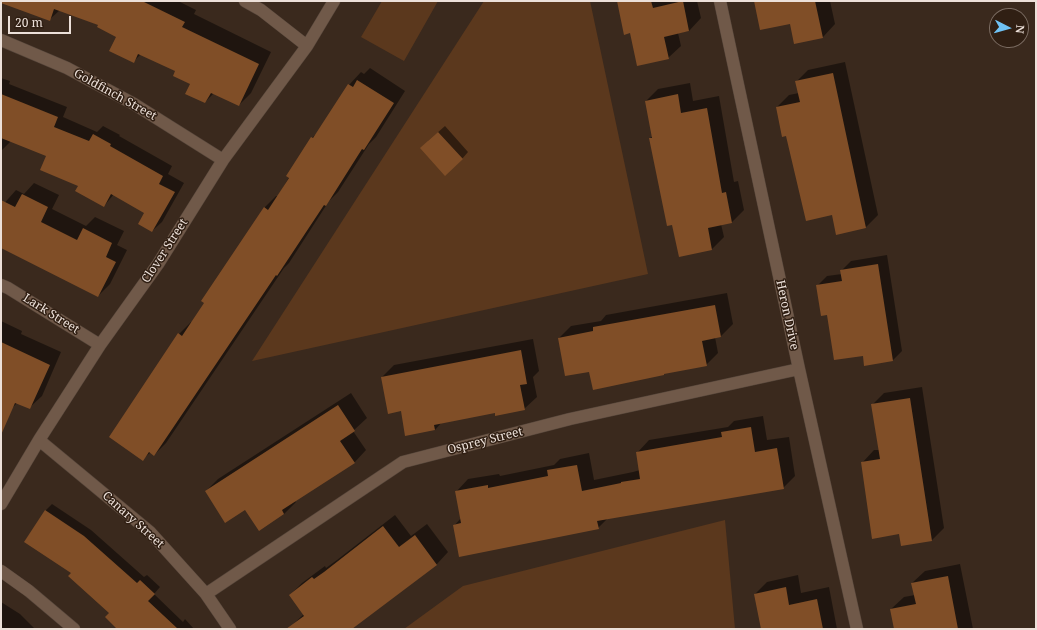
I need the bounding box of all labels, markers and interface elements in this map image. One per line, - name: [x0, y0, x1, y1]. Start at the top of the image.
- scale bar: [10, 8, 73, 34]
- north arrow: [989, 8, 1029, 48]
- text: 20 m: [15, 14, 43, 31]
- text: N: [1013, 24, 1028, 34]
- street label: Goldfinch Street: [71, 66, 159, 124]
- street label: Clover Street: [139, 216, 191, 286]
- street label: Heron Drive: [773, 279, 801, 351]
- street label: Lark Street: [20, 291, 82, 337]
- street label: Osprey Street: [446, 425, 524, 457]
- street label: Canary Street: [99, 489, 167, 551]

